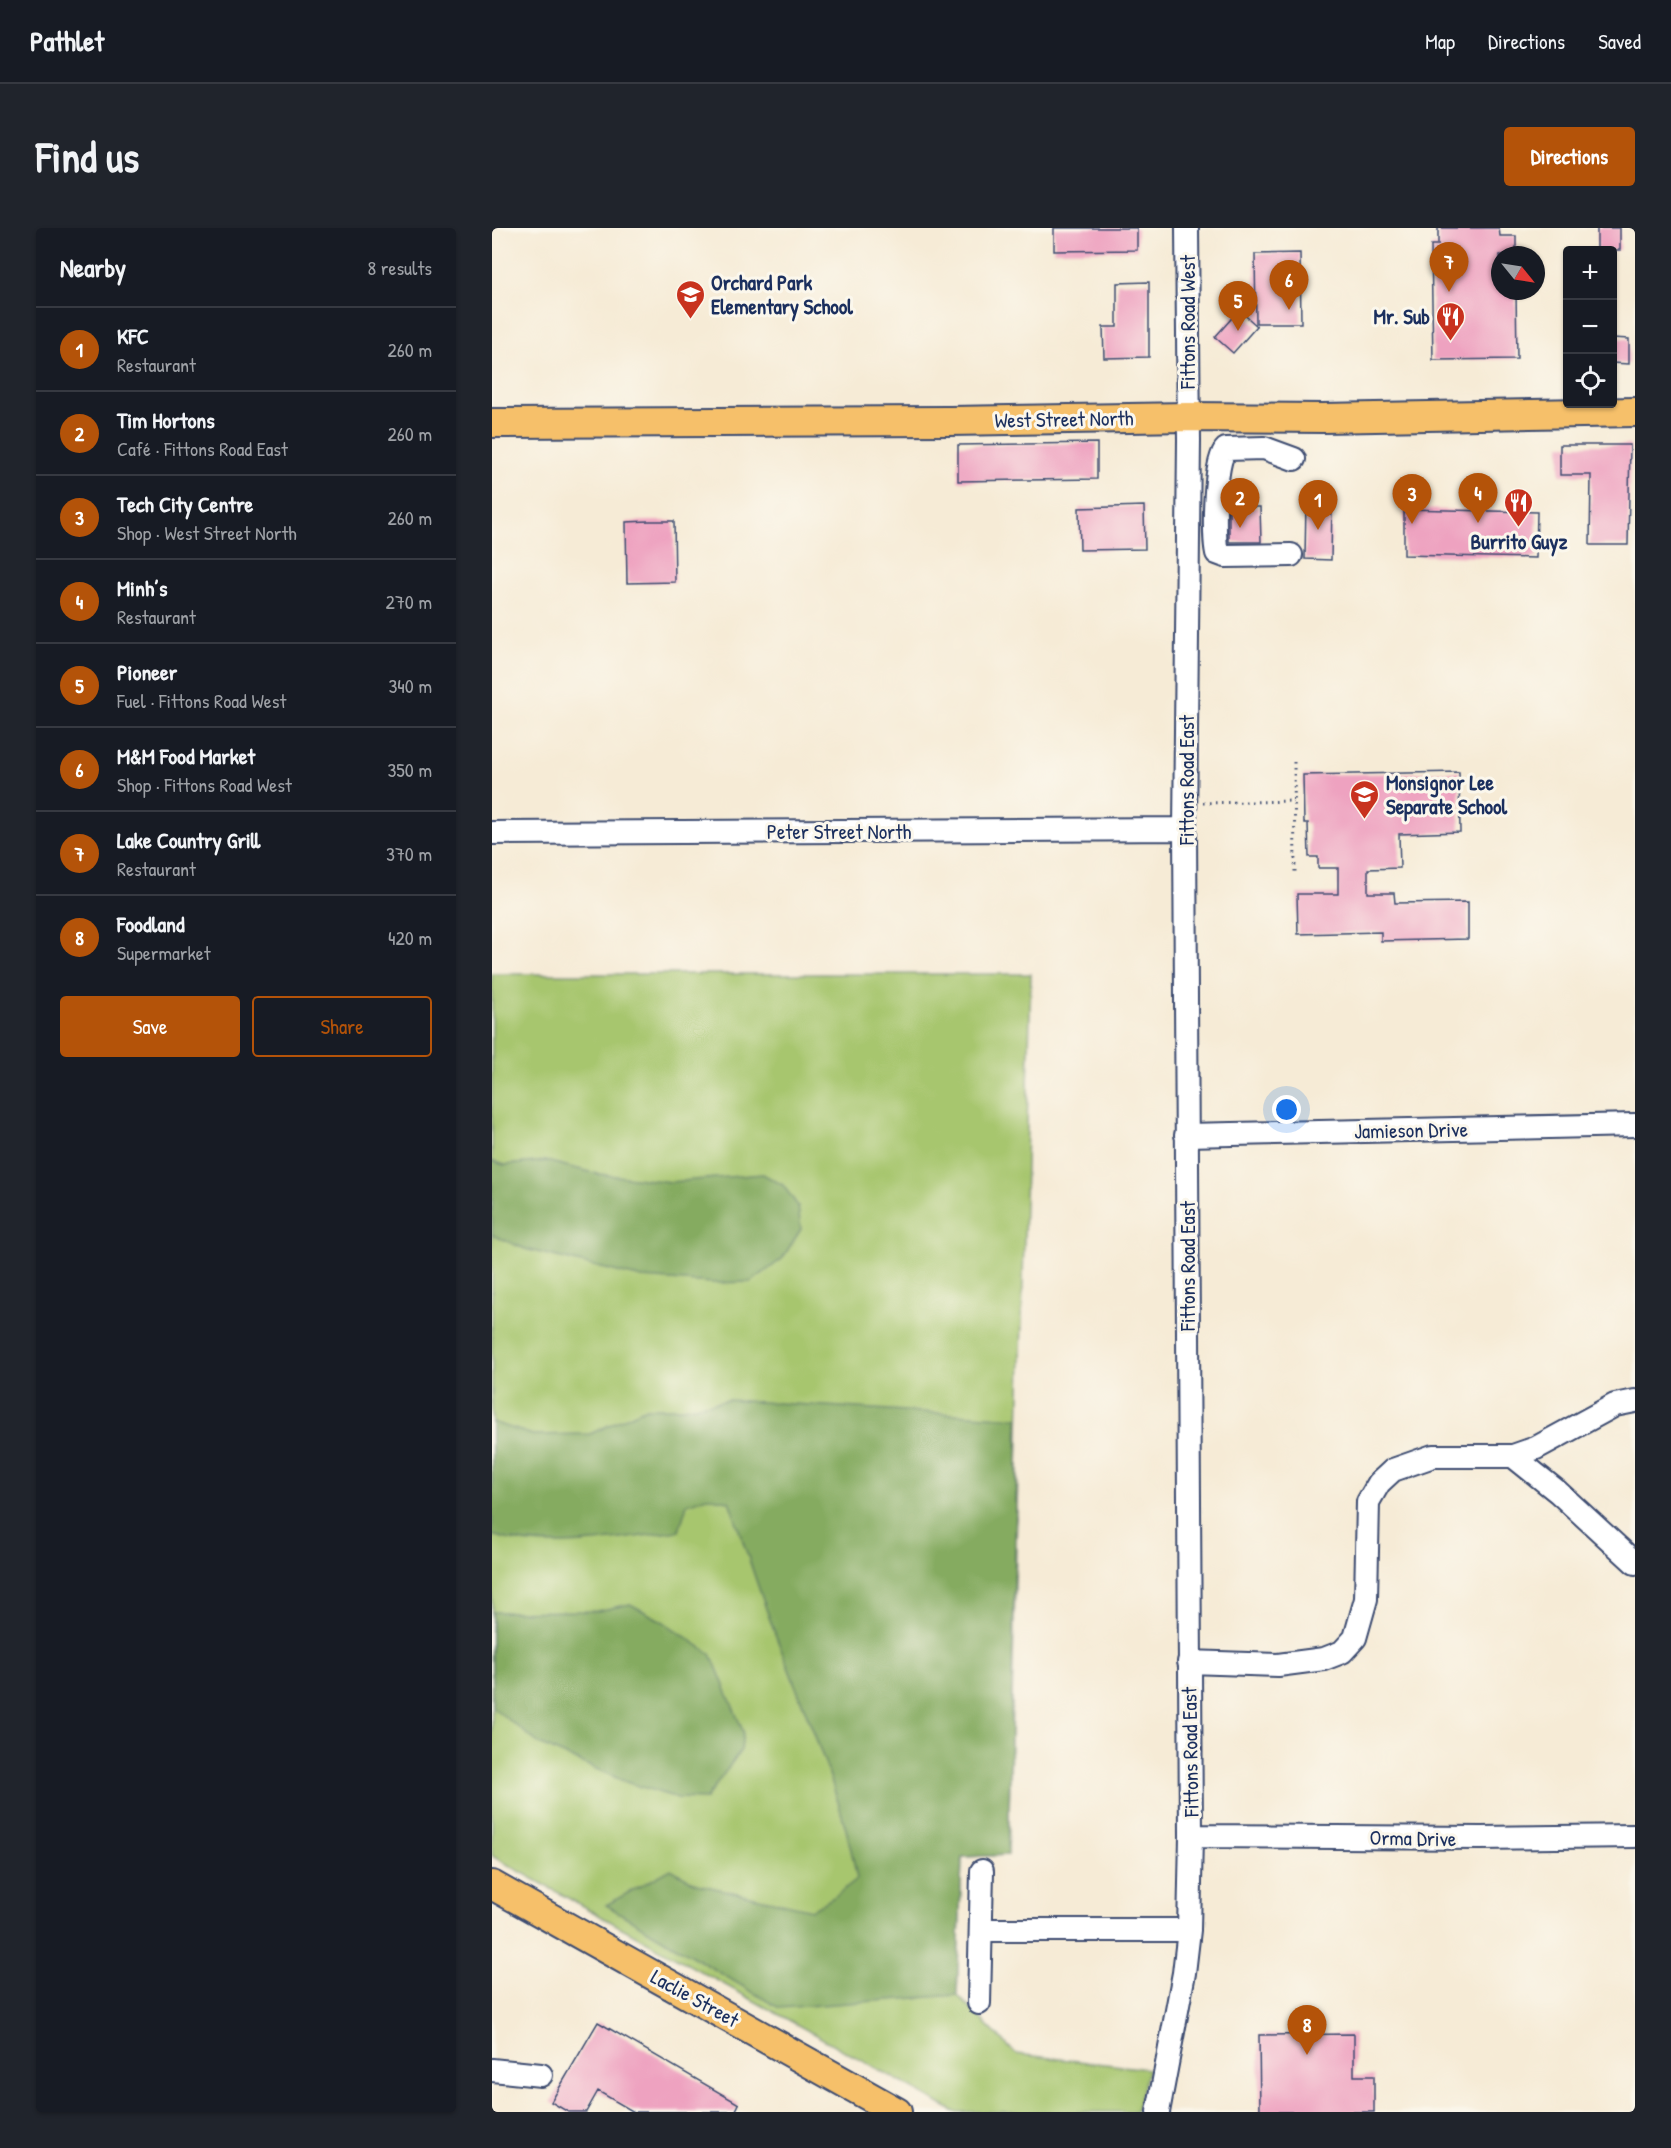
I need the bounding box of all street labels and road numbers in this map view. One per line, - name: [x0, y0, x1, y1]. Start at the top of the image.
- street label: Fittons Road West: [1173, 254, 1202, 390]
- street label: West Street North: [994, 403, 1134, 435]
- street label: Fittons Road East: [1172, 714, 1201, 846]
- street label: Peter Street North: [767, 817, 911, 846]
- street label: Jamieson Drive: [1354, 1115, 1468, 1145]
- street label: Fittons Road East: [1173, 1200, 1202, 1332]
- street label: Fittons Road East: [1174, 1686, 1206, 1818]
- street label: Orma Drive: [1369, 1823, 1457, 1853]
- street label: Laclie Street: [646, 1962, 745, 2034]

